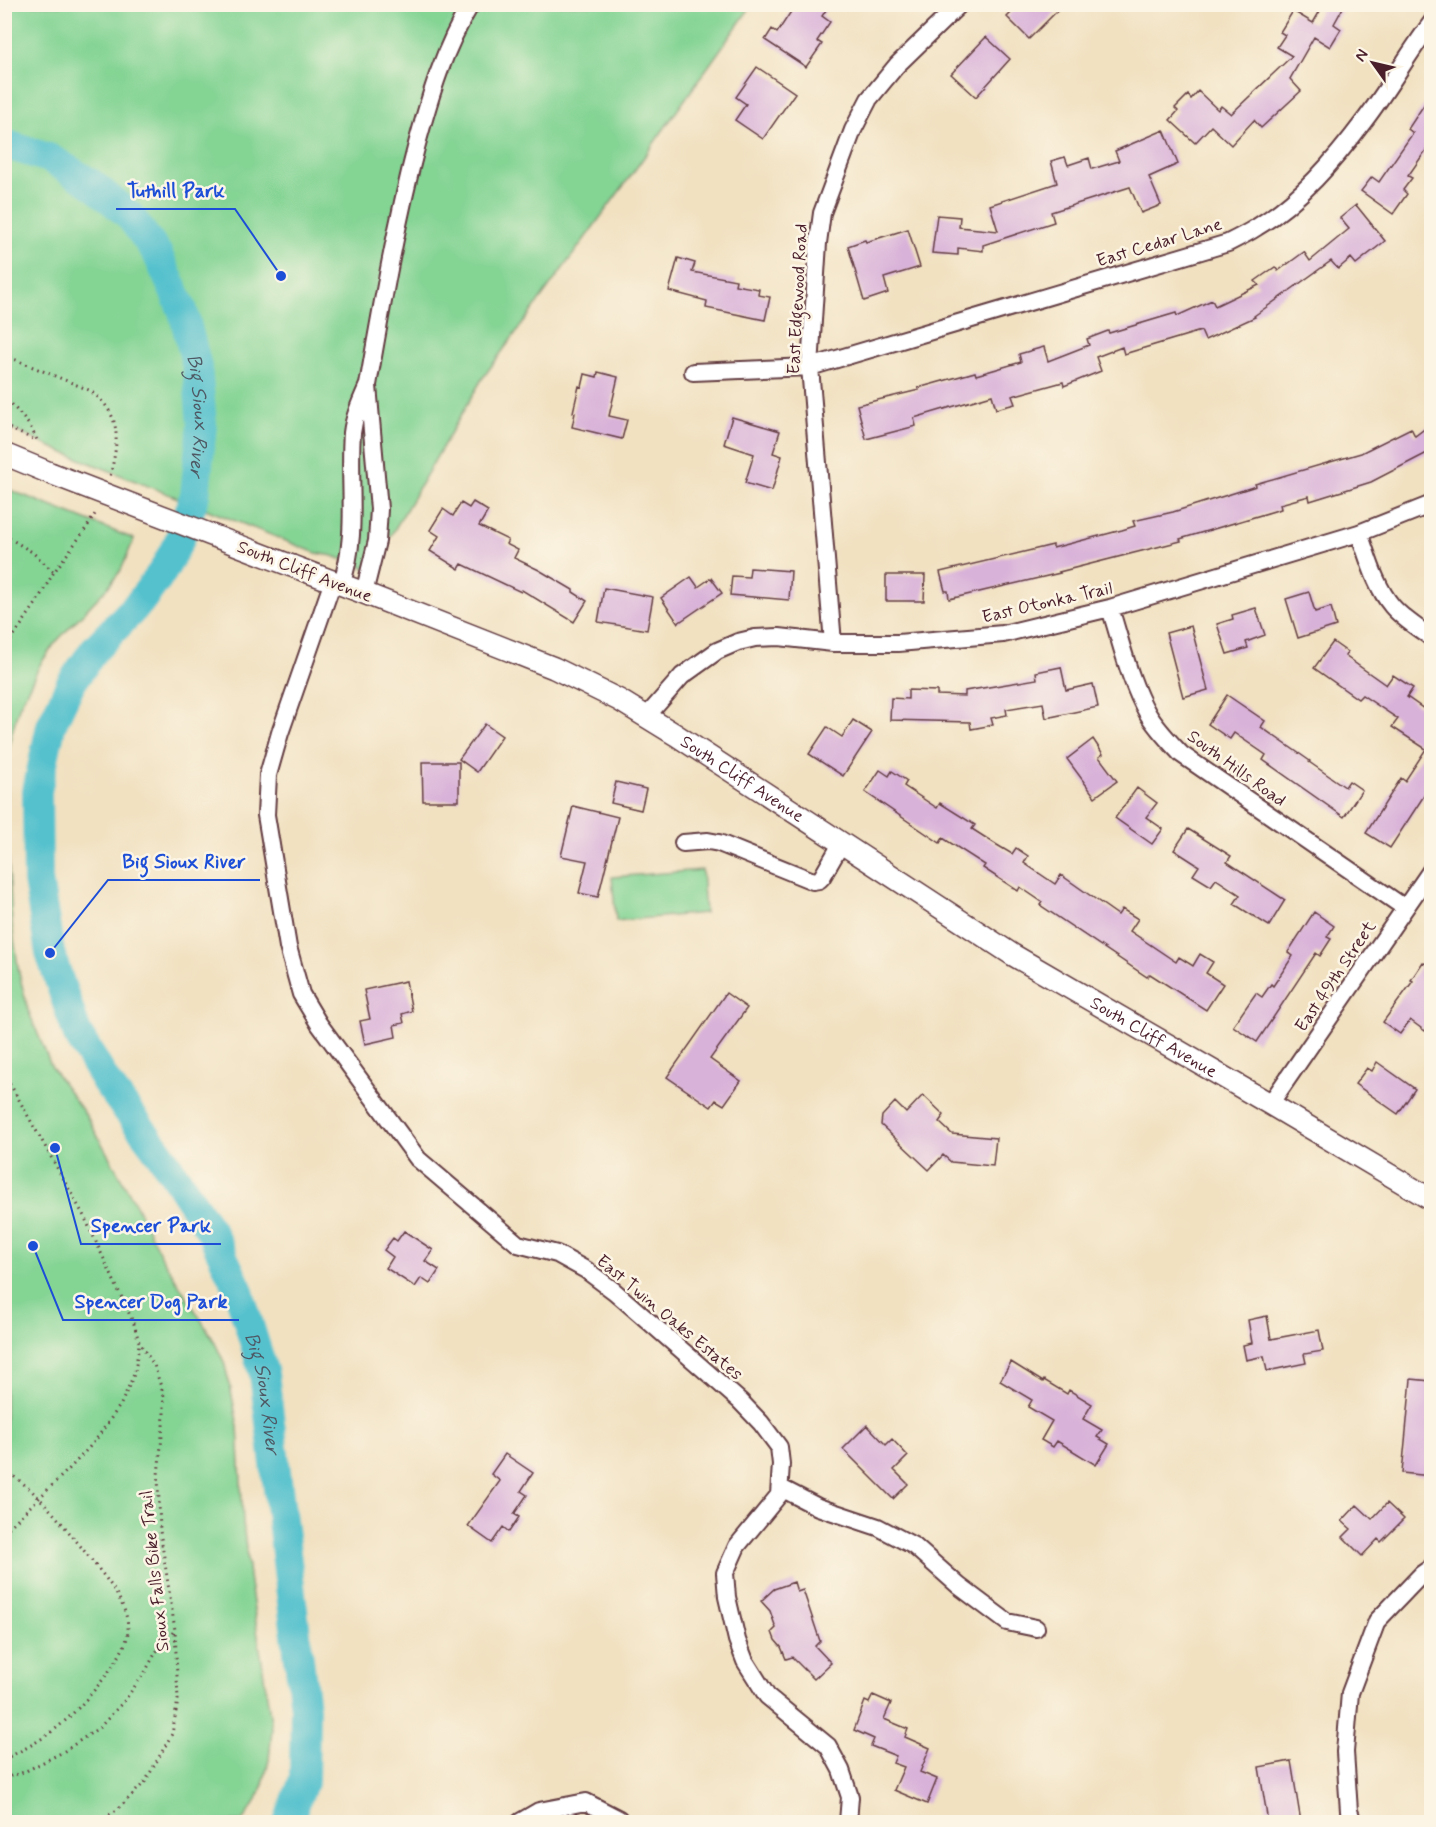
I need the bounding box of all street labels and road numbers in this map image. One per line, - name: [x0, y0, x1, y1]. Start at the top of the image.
- street label: East Cedar Lane: [1094, 212, 1225, 273]
- street label: East Edgewood Road: [782, 223, 816, 375]
- street label: South Cliff Avenue: [234, 535, 376, 609]
- street label: East Otonka Trail: [980, 576, 1115, 630]
- street label: South Hills Road: [1182, 725, 1291, 813]
- street label: South Cliff Avenue: [676, 730, 809, 829]
- street label: East 49th Street: [1290, 916, 1382, 1037]
- street label: South Cliff Avenue: [1086, 991, 1222, 1084]
- street label: East Twin Oaks Estates: [591, 1249, 748, 1386]
- street label: Sioux Falls Bike Trail: [135, 1489, 175, 1653]

